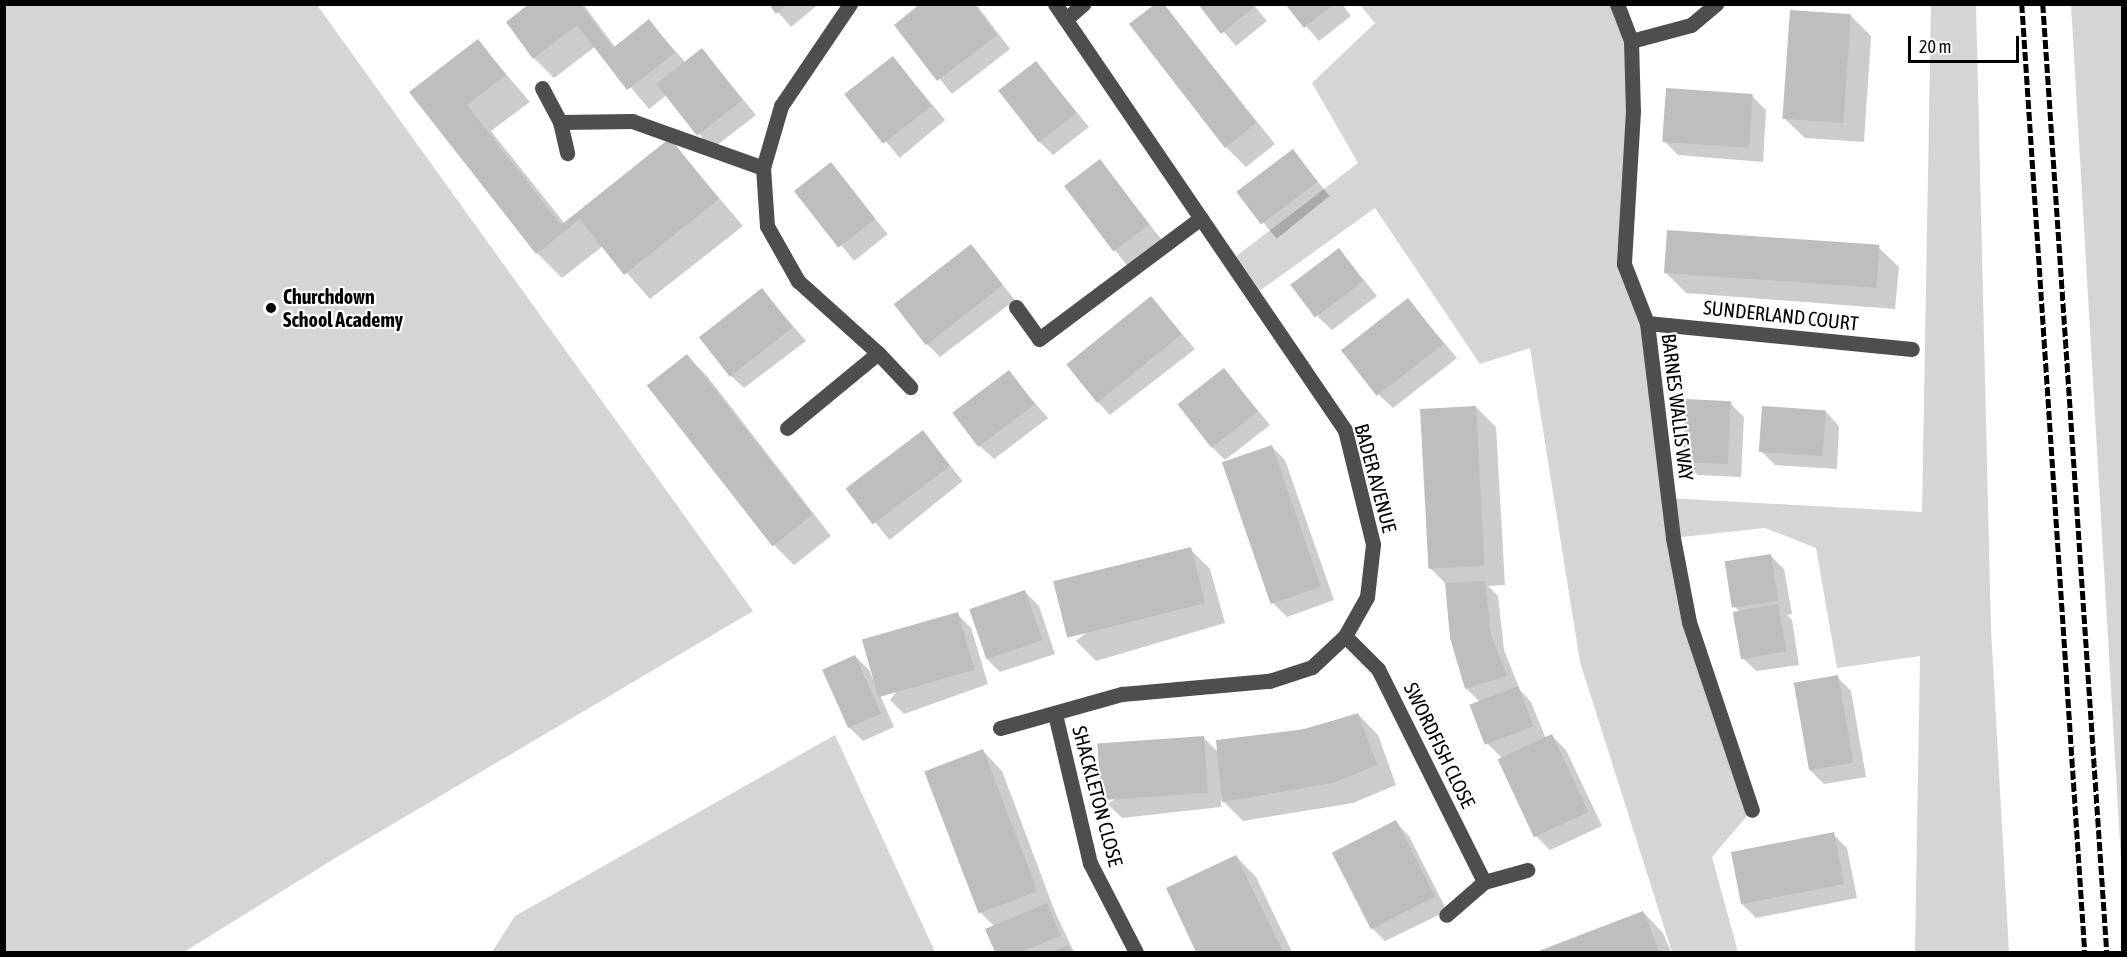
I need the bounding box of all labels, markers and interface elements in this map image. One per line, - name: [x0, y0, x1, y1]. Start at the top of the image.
- scale bar: [1911, 24, 2022, 62]
- text: 20 m: [1919, 36, 1951, 57]
- place label: Churchdown School Academy: [283, 284, 403, 331]
- street label: SUNDERLAND COURT: [1702, 295, 1860, 335]
- marker: Churchdown School Academy: [264, 301, 278, 315]
- street label: BARNES WALLIS WAY: [1657, 332, 1699, 482]
- street label: BADER AVENUE: [1350, 421, 1402, 535]
- street label: SWORDFISH CLOSE: [1399, 678, 1481, 812]
- street label: SHACKLETON CLOSE: [1068, 723, 1128, 869]

